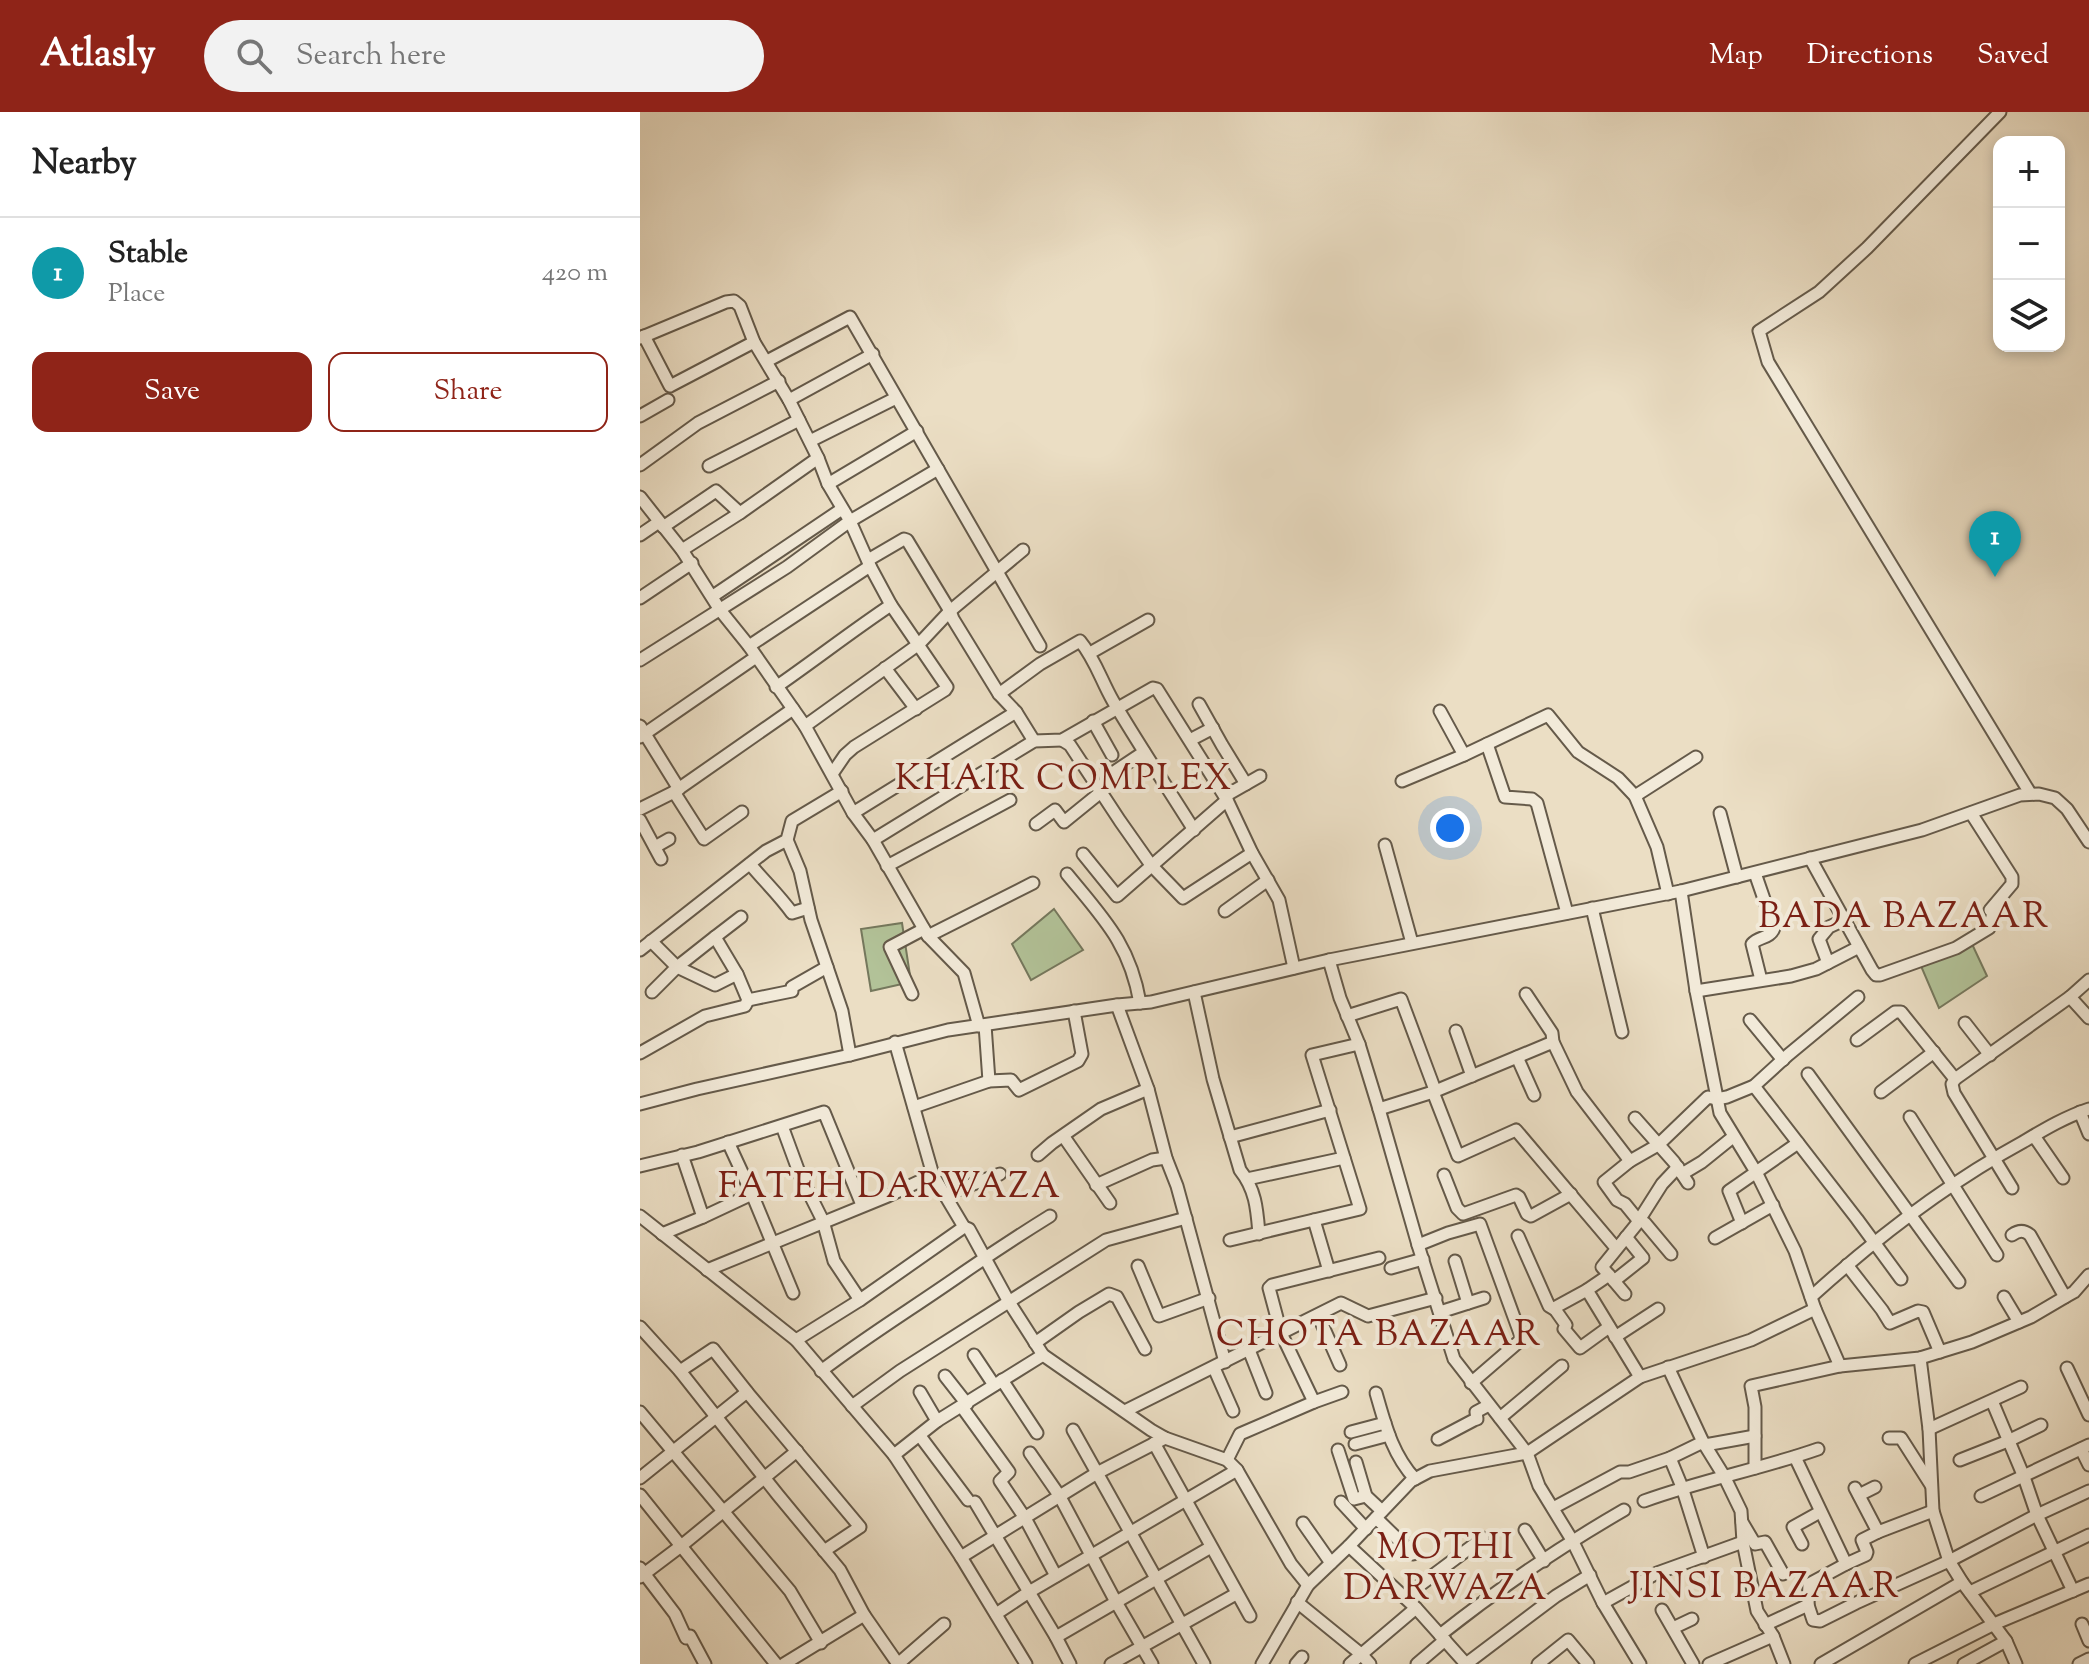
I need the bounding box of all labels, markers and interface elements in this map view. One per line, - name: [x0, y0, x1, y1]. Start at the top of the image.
- search box: [204, 20, 764, 92]
- text: Atlasly: [40, 29, 156, 83]
- icon: search: [232, 34, 276, 78]
- text: Search here: [296, 35, 446, 78]
- text: Map: [1709, 36, 1763, 76]
- text: Directions: [1807, 36, 1933, 76]
- text: Saved: [1977, 36, 2049, 76]
- map controls: [1993, 136, 2065, 352]
- button: +: [1993, 136, 2065, 208]
- text: Nearby: [32, 140, 137, 189]
- button: −: [1993, 208, 2065, 280]
- text: Stable: [108, 233, 188, 276]
- text: 1: [54, 255, 62, 292]
- text: 420 m: [542, 255, 608, 292]
- text: Place: [108, 276, 165, 313]
- button: layers: [1993, 280, 2065, 352]
- button: Save: [32, 352, 312, 432]
- button: Share: [328, 352, 608, 432]
- pin: 1: [1969, 511, 2021, 577]
- district label: KHAIR COMPLEX: [895, 754, 1233, 806]
- your location: [1430, 808, 1470, 848]
- district label: BADA BAZAAR: [1758, 892, 2050, 944]
- district label: FATEH DARWAZA: [718, 1162, 1062, 1214]
- district label: CHOTA BAZAAR: [1216, 1310, 1542, 1362]
- district label: MOTHI DARWAZA: [1343, 1523, 1549, 1616]
- district label: JINSI BAZAAR: [1627, 1562, 1901, 1614]

